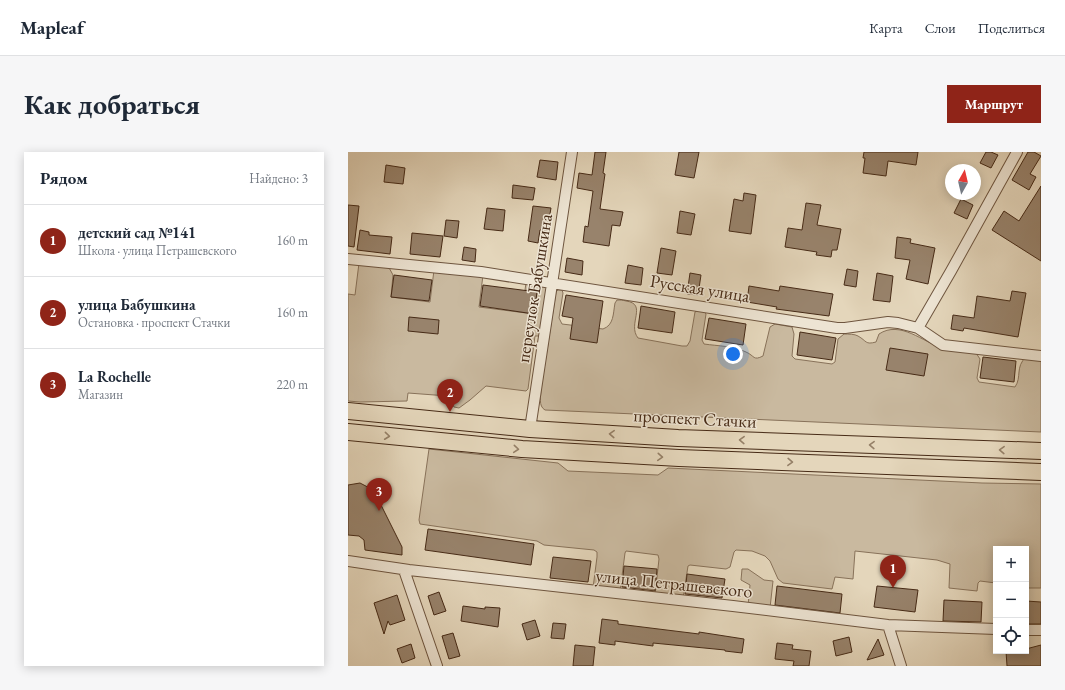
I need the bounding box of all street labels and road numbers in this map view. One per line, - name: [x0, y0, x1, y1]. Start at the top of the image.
- street label: переулок Бабушкина: [511, 211, 557, 364]
- street label: Русская улица: [649, 269, 752, 307]
- street label: проспект Стачки: [633, 403, 758, 433]
- street label: улица Петрашевского: [594, 563, 754, 603]

